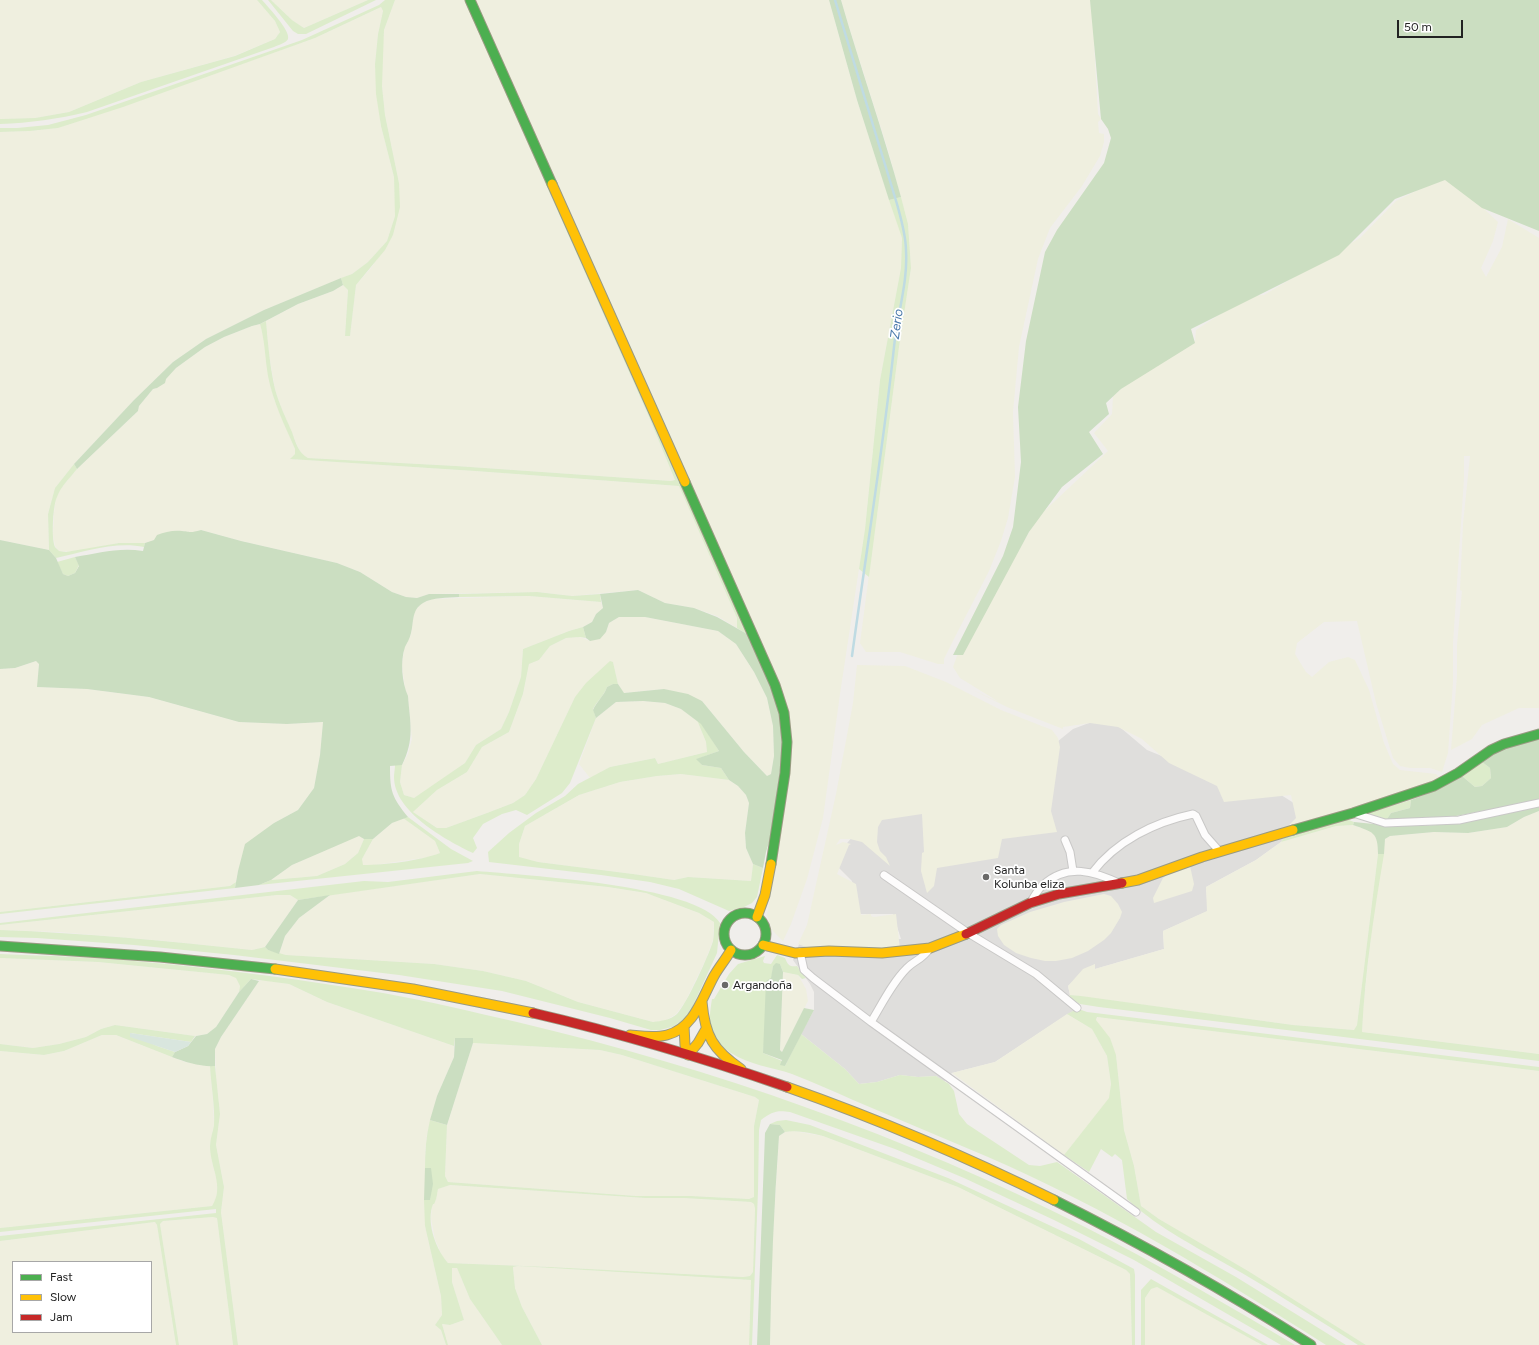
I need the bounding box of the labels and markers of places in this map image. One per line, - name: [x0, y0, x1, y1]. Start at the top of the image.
- place label: Santa Kolunba eliza: [994, 863, 1064, 891]
- marker: Santa Kolunba eliza: [981, 872, 991, 882]
- place label: Argandoña: [733, 978, 792, 992]
- marker: Argandoña: [720, 980, 730, 990]

